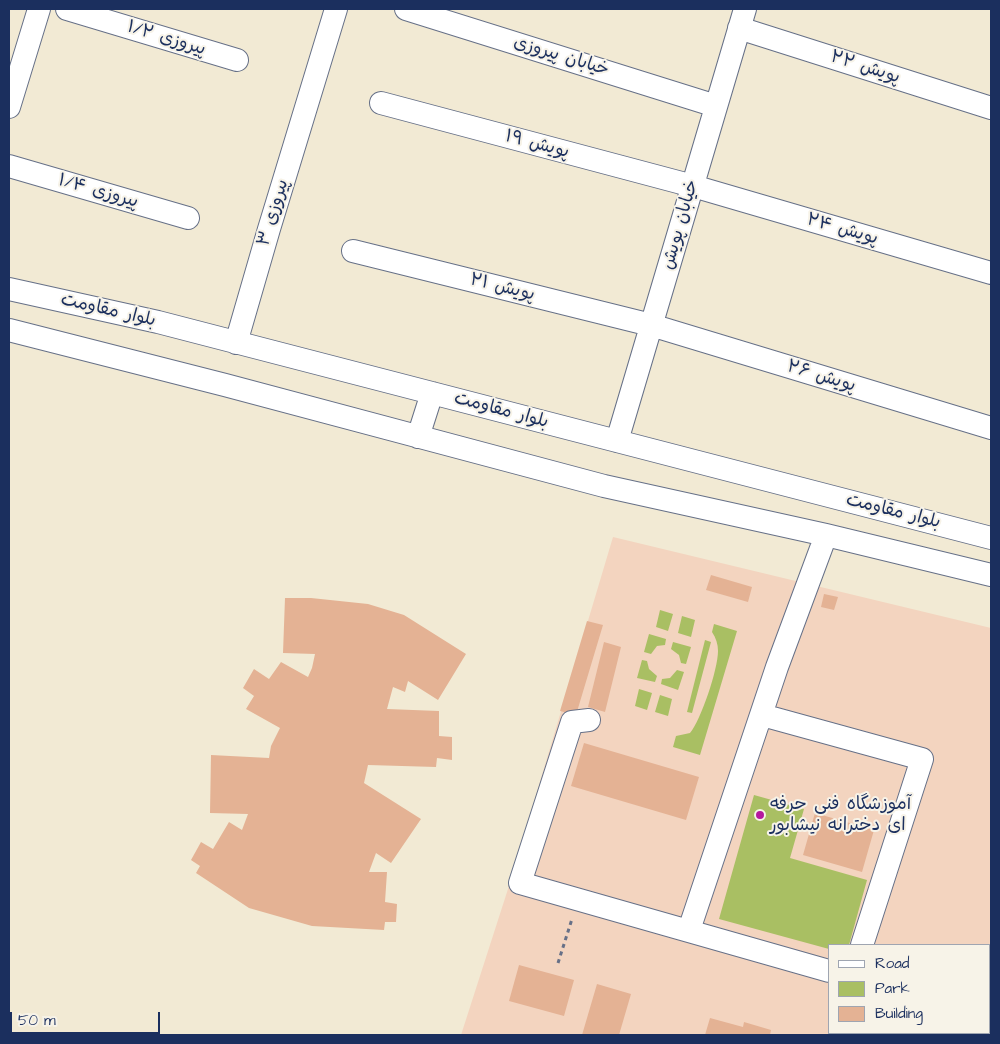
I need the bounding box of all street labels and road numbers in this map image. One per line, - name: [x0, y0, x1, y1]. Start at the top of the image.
- street label: پیروزی ۱/۲: [124, 17, 208, 61]
- street label: خیابان پیروزی: [511, 32, 611, 82]
- street label: پویش ۲۲: [827, 47, 903, 89]
- street label: پویش ۱۹: [503, 126, 571, 164]
- street label: پیروزی ۱/۴: [55, 170, 141, 214]
- street label: پیروزی ۳: [254, 177, 294, 249]
- street label: خیابان پویش: [658, 178, 704, 272]
- street label: پویش ۲۴: [804, 210, 880, 250]
- street label: پویش ۲۱: [467, 269, 537, 307]
- street label: بلوار مقاومت: [58, 290, 158, 332]
- street label: پویش ۲۶: [784, 356, 858, 398]
- street label: بلوار مقاومت: [452, 388, 550, 434]
- street label: بلوار مقاومت: [843, 490, 943, 534]

